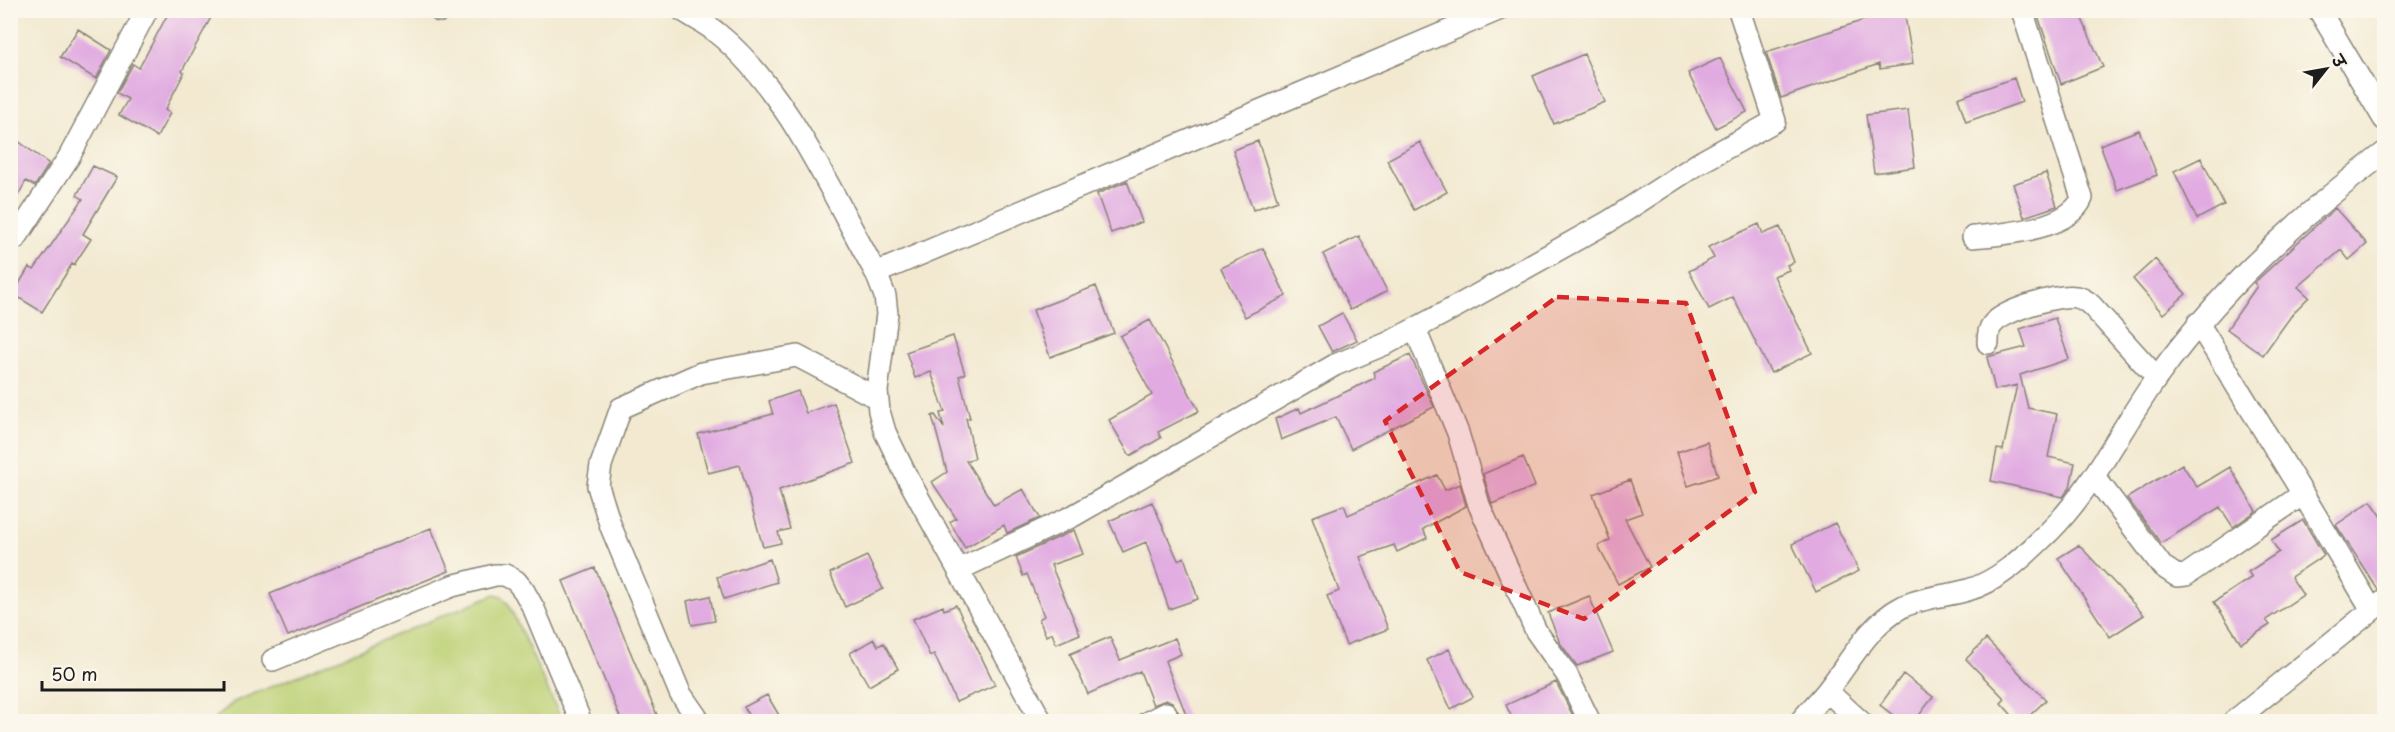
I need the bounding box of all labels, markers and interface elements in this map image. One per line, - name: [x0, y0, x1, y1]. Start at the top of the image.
- north arrow: [2296, 39, 2356, 99]
- text: उ: [2326, 48, 2353, 73]
- scale bar: [42, 654, 224, 692]
- text: 50 m: [51, 660, 98, 687]

